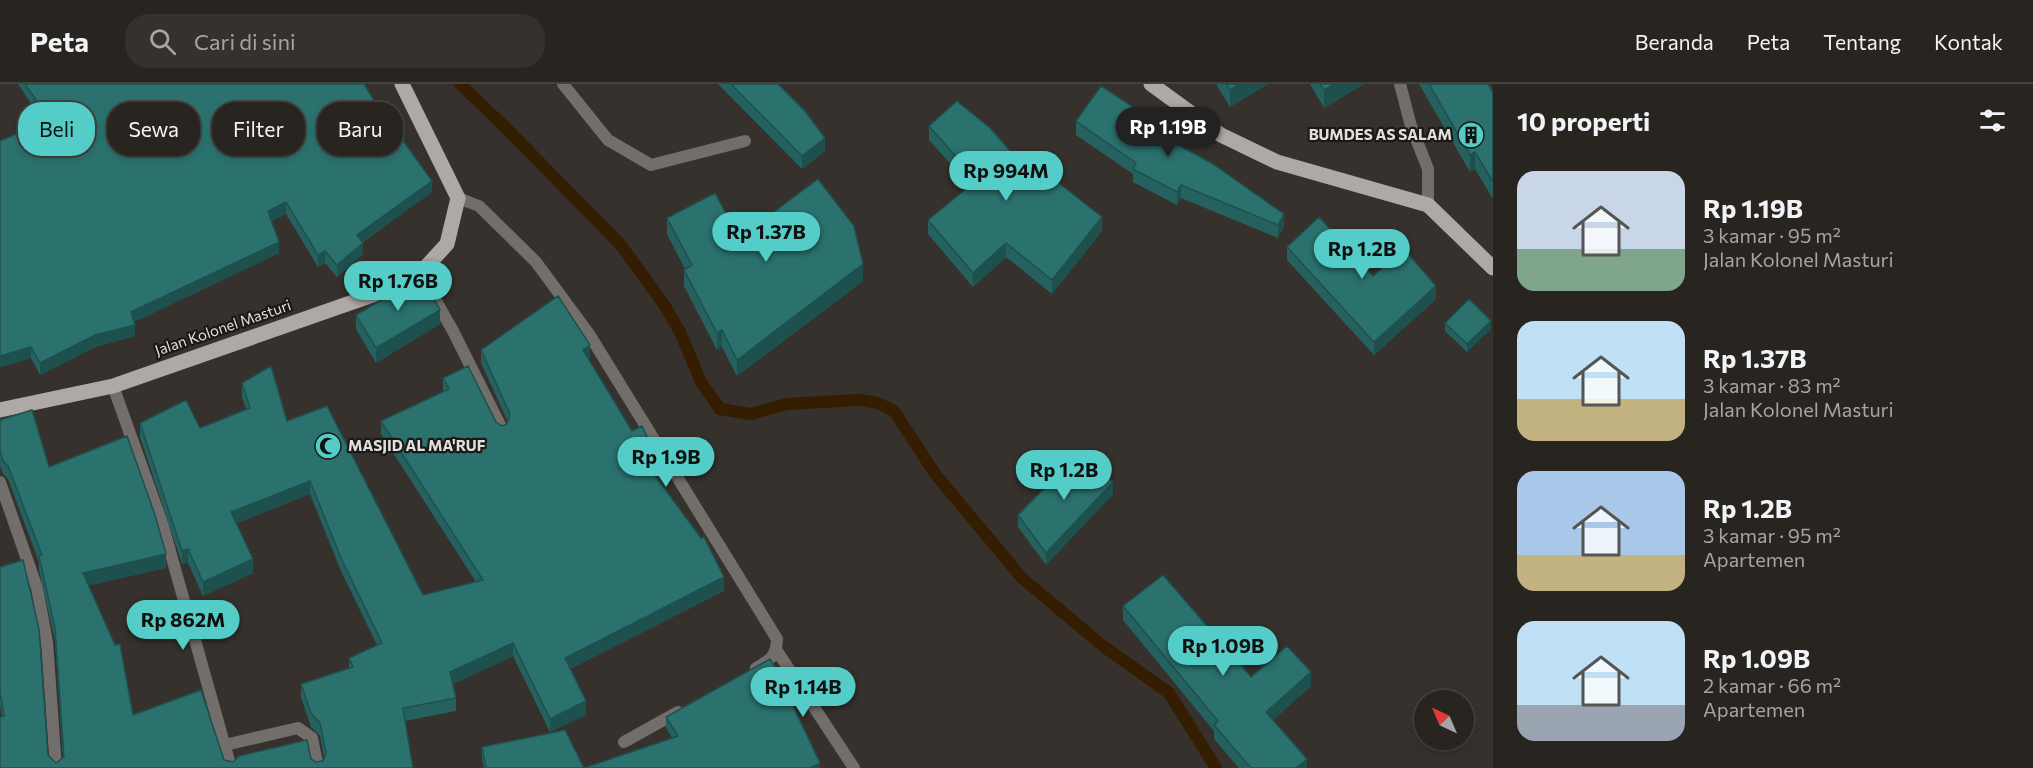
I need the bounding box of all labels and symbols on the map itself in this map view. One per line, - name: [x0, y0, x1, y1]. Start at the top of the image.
- pin: Rp 1.19B: [1106, 107, 1230, 158]
- building icon: BUMDES AS SALAM: [1456, 120, 1486, 150]
- place label: BUMDES AS SALAM: [1309, 125, 1452, 143]
- pin: Rp 994M: [951, 151, 1061, 202]
- pin: Rp 1.37B: [704, 212, 828, 263]
- pin: Rp 1.2B: [1307, 229, 1417, 280]
- pin: Rp 1.76B: [336, 261, 460, 312]
- street label: Jalan Kolonel Masturi: [152, 295, 293, 359]
- mosque icon: MASJID AL MA'RUF: [313, 431, 343, 461]
- place label: MASJID AL MA'RUF: [348, 436, 486, 454]
- pin: Rp 1.9B: [611, 437, 721, 488]
- pin: Rp 1.2B: [1009, 450, 1119, 501]
- pin: Rp 862M: [128, 600, 238, 651]
- pin: Rp 1.09B: [1161, 626, 1285, 677]
- pin: Rp 1.14B: [741, 667, 865, 718]
- north arrow: [1414, 690, 1474, 750]

